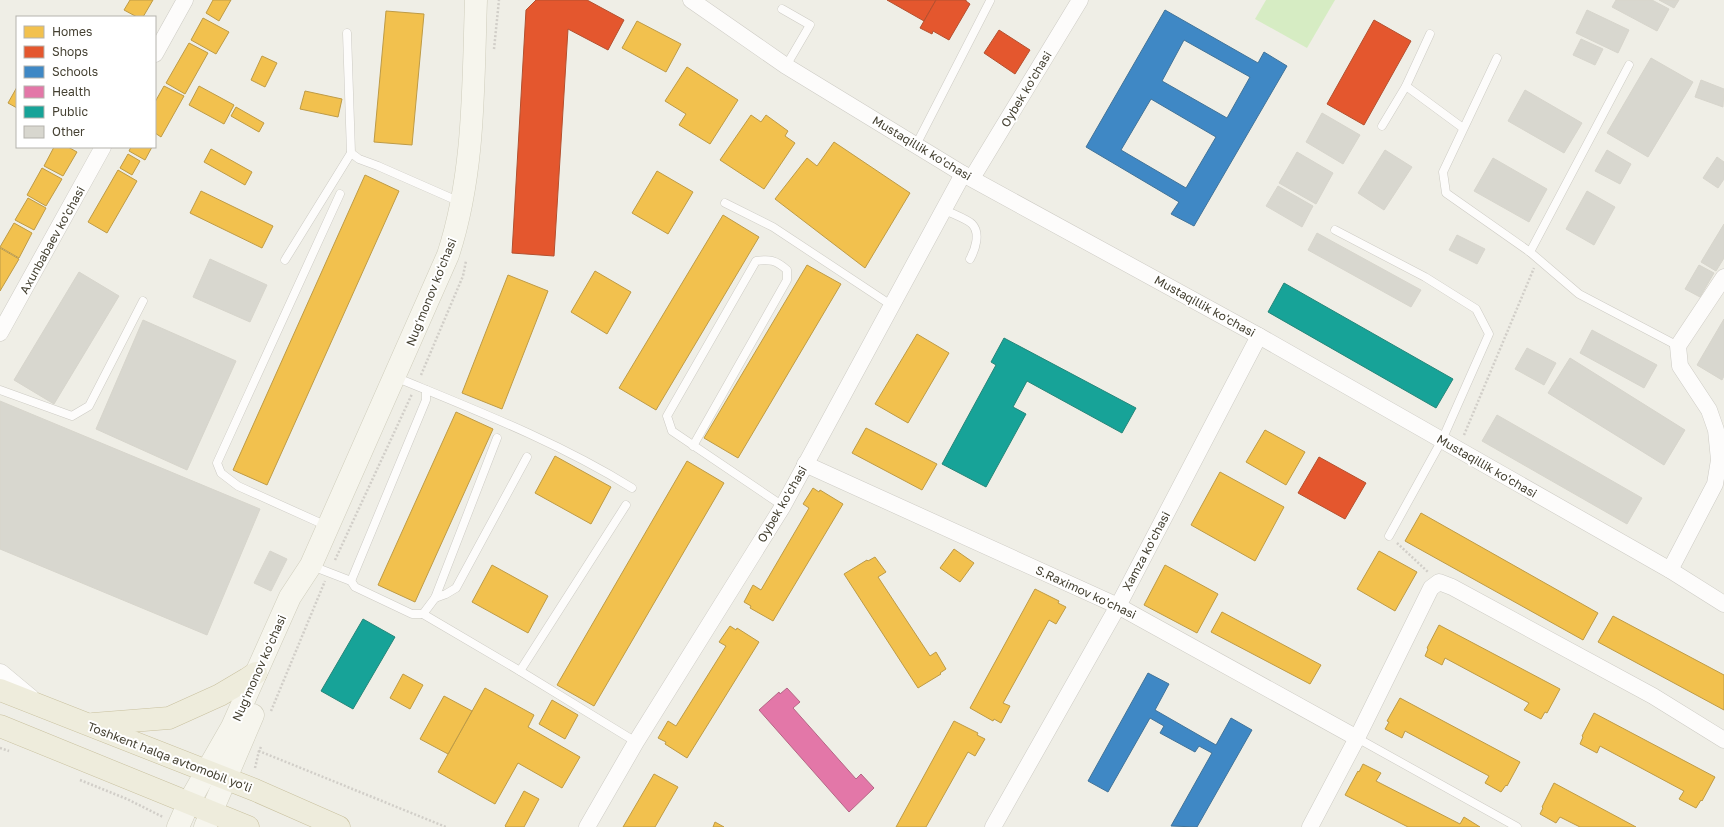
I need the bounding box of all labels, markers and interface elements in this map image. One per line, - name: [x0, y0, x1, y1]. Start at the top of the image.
- legend: [16, 16, 156, 148]
- text: Homes: [52, 24, 92, 39]
- text: Shops: [52, 44, 88, 59]
- street label: Oybek ko'chasi: [997, 48, 1055, 130]
- text: Schools: [52, 64, 98, 79]
- text: Health: [52, 84, 91, 99]
- text: Public: [52, 104, 89, 119]
- street label: Mustaqillik ko'chasi: [870, 112, 974, 184]
- text: Other: [52, 124, 85, 139]
- street label: Axunbabaev ko'chasi: [16, 184, 88, 296]
- street label: Nugʻmonov koʻchasi: [403, 236, 459, 348]
- street label: Mustaqillik ko'chasi: [1152, 272, 1258, 340]
- street label: Mustaqillik ko'chasi: [1434, 431, 1540, 501]
- street label: Oybek ko'chasi: [754, 463, 810, 545]
- street label: Xamza ko'chasi: [1119, 509, 1173, 593]
- street label: S.Raximov ko'chasi: [1033, 562, 1139, 622]
- street label: Nugʻmonov koʻchasi: [229, 612, 289, 724]
- street label: Toshkent halqa avtomobil yo'li: [86, 719, 254, 795]

